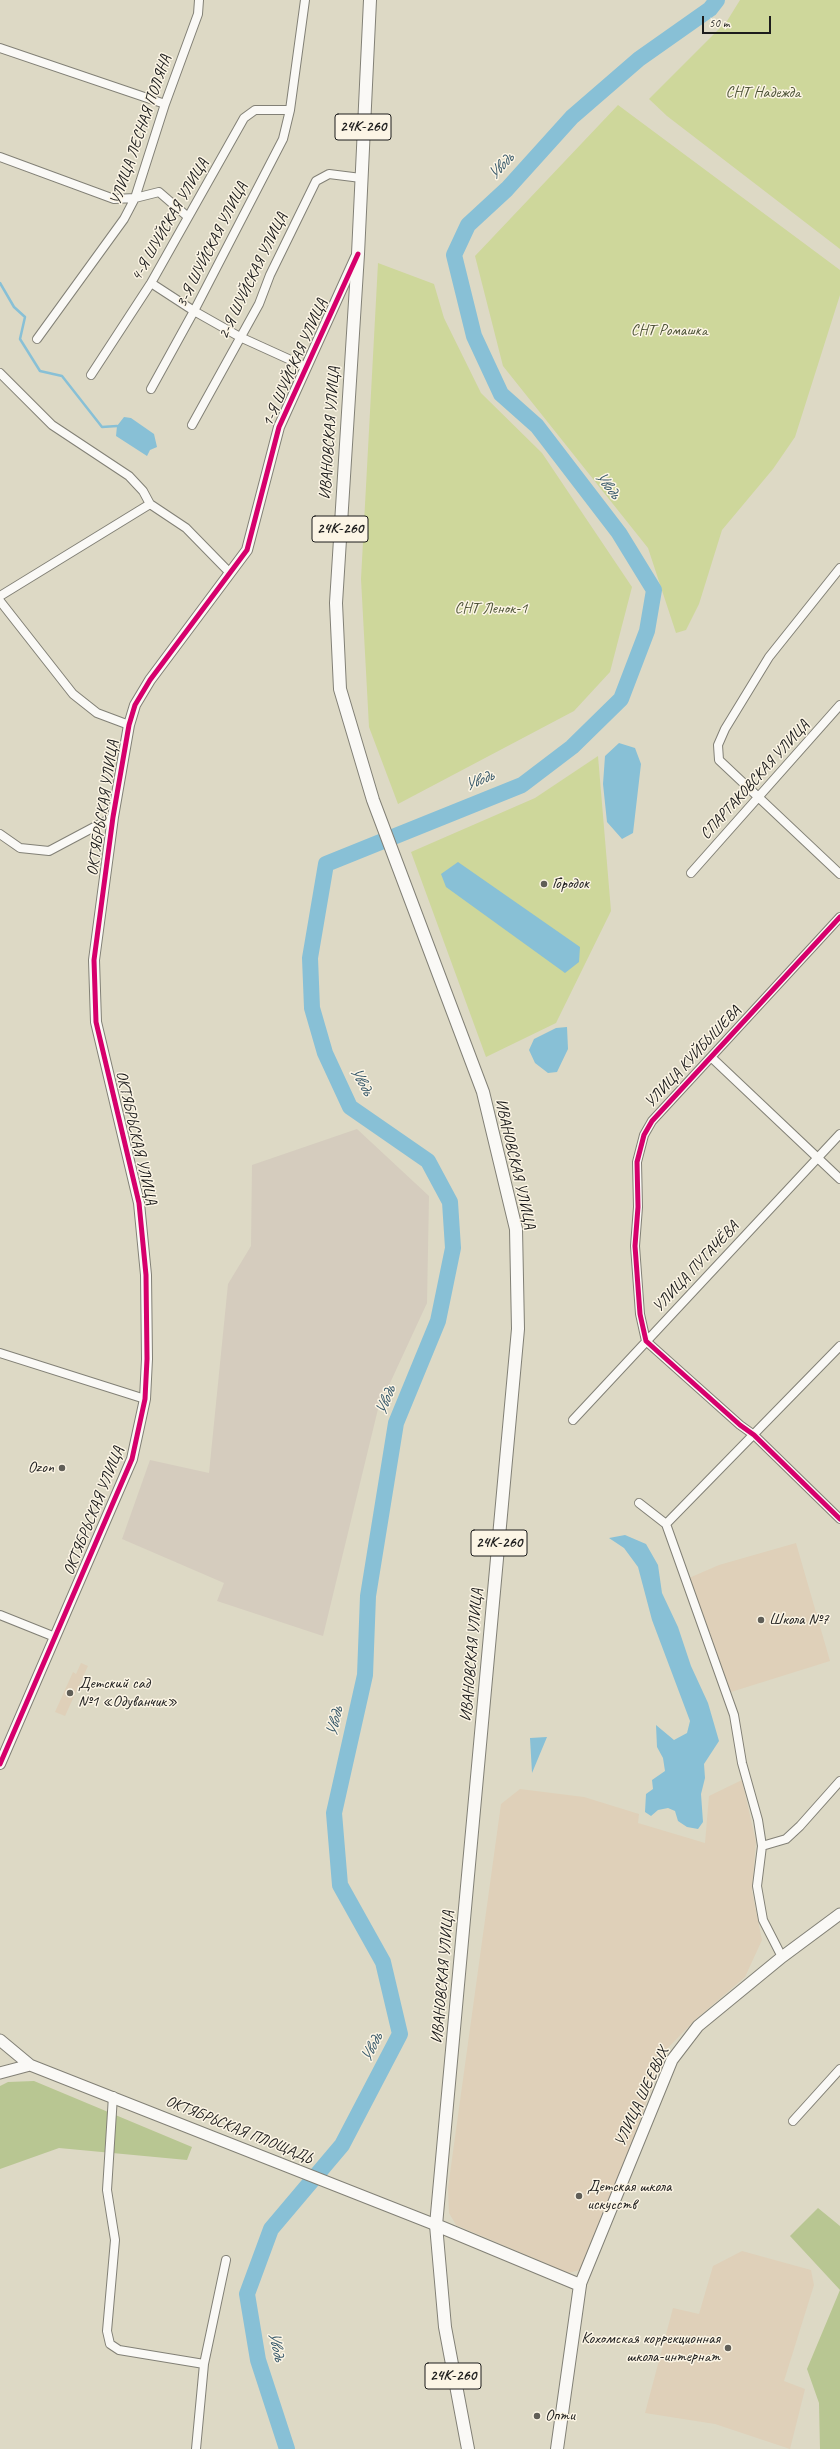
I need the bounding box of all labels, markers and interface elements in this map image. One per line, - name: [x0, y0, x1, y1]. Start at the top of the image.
- scale bar: [704, 8, 773, 34]
- text: 50 m: [709, 15, 729, 31]
- street label: УЛИЦА ЛЕСНАЯ ПОЛЯНА: [106, 52, 176, 208]
- park label: СНТ Надежда: [726, 83, 800, 103]
- road number: 24К-260: [335, 114, 391, 140]
- water label: Уводь: [483, 149, 519, 185]
- street label: 4-Я ШУЙСКАЯ УЛИЦА: [127, 155, 213, 285]
- street label: 3-Я ШУЙСКАЯ УЛИЦА: [172, 179, 252, 311]
- street label: 2-Я ШУЙСКАЯ УЛИЦА: [214, 210, 292, 342]
- street label: 1-Я ШУЙСКАЯ УЛИЦА: [258, 296, 332, 430]
- park label: СНТ Ромашка: [631, 321, 707, 341]
- street label: ИВАНОВСКАЯ УЛИЦА: [316, 366, 344, 500]
- water label: Уводь: [590, 467, 624, 503]
- road number: 24К-260: [312, 516, 368, 542]
- park label: СНТ Ленок-1: [455, 599, 527, 619]
- street label: СПАРТАКОВСКАЯ УЛИЦА: [696, 716, 814, 844]
- street label: ОКТЯБРЬСКАЯ УЛИЦА: [83, 739, 123, 877]
- water label: Уводь: [461, 766, 497, 796]
- place label: Городок: [552, 874, 589, 894]
- marker: Городок: [539, 879, 549, 889]
- street label: УЛИЦА КУЙБЫШЕВА: [641, 1002, 745, 1112]
- water label: Уводь: [345, 1063, 377, 1099]
- street label: ОКТЯБРЬСКАЯ УЛИЦА: [111, 1069, 161, 1207]
- street label: ИВАНОВСКАЯ УЛИЦА: [491, 1097, 539, 1231]
- street label: УЛИЦА ПУГАЧЁВА: [649, 1218, 743, 1316]
- water label: Уводь: [371, 1384, 401, 1418]
- street label: ОКТЯБРЬСКАЯ УЛИЦА: [59, 1444, 129, 1578]
- place label: Ozon: [28, 1458, 54, 1478]
- marker: Ozon: [57, 1463, 67, 1473]
- road number: 24К-260: [471, 1530, 527, 1556]
- street label: ИВАНОВСКАЯ УЛИЦА: [457, 1588, 487, 1722]
- place label: Школа №7: [769, 1610, 829, 1630]
- marker: Школа №7: [756, 1615, 766, 1625]
- place label: Детский сад №1 «Одуванчик»: [78, 1674, 177, 1712]
- marker: Детский сад №1 «Одуванчик»: [65, 1688, 75, 1698]
- water label: Уводь: [322, 1705, 348, 1739]
- street label: ИВАНОВСКАЯ УЛИЦА: [428, 1910, 458, 2044]
- water label: Уводь: [356, 2030, 388, 2066]
- street label: УЛИЦА ШЕЕВЫХ: [611, 2044, 673, 2150]
- street label: ОКТЯБРЬСКАЯ ПЛОЩАДЬ: [163, 2092, 315, 2168]
- place label: Детская школа искусств: [587, 2177, 671, 2215]
- marker: Детская школа искусств: [574, 2191, 584, 2201]
- water label: Уводь: [263, 2329, 289, 2363]
- place label: Кохомская коррекционная школа-интернат: [581, 2329, 720, 2367]
- marker: Кохомская коррекционная школа-интернат: [723, 2343, 733, 2353]
- road number: 24К-260: [425, 2363, 481, 2389]
- place label: Опти: [545, 2406, 575, 2426]
- marker: Опти: [532, 2411, 542, 2421]

